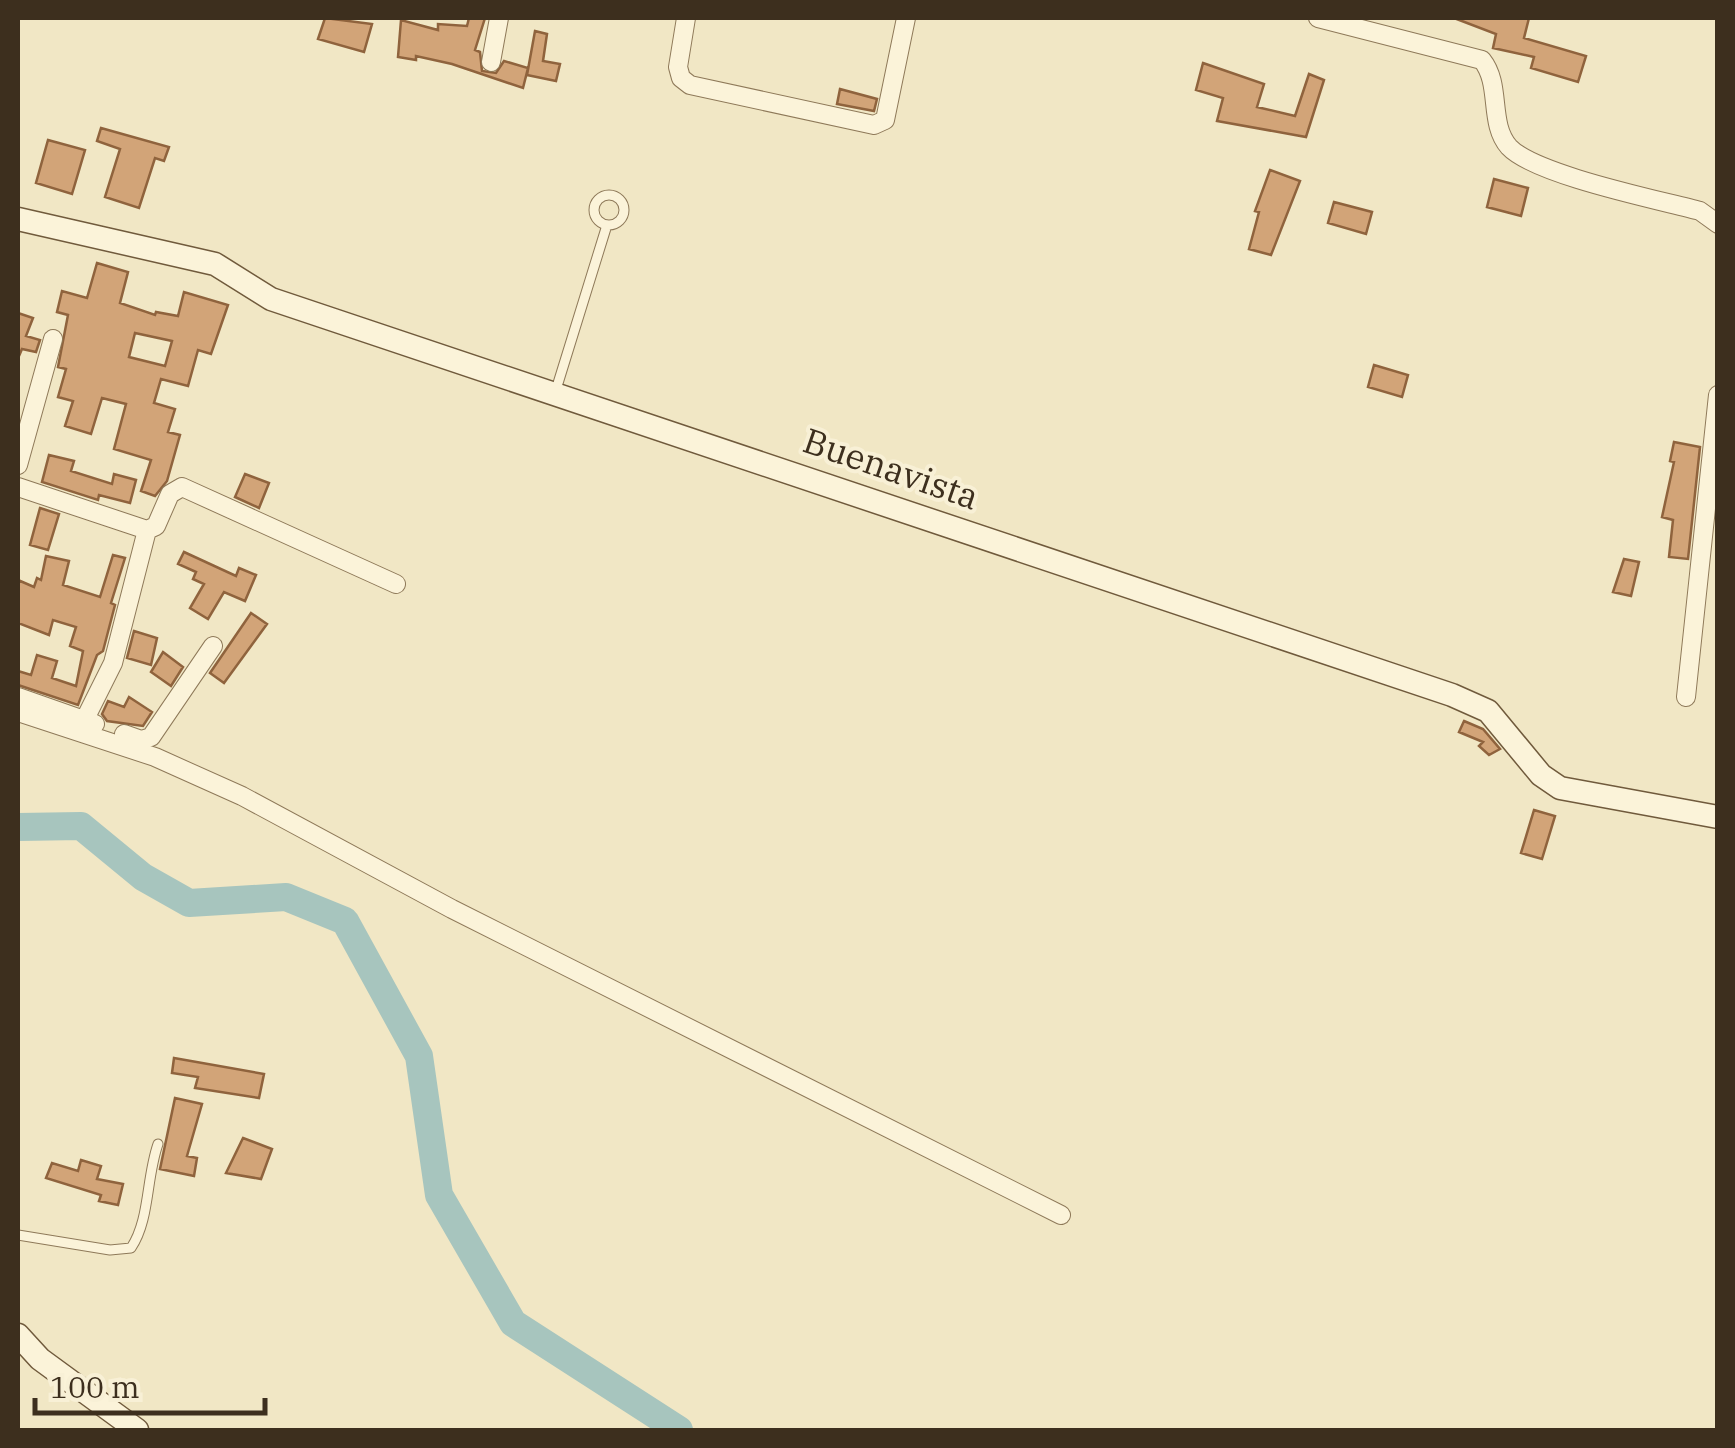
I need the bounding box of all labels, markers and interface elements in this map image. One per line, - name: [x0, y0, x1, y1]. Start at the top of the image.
- street label: Buenavista: [798, 417, 985, 520]
- scale bar: [35, 1353, 265, 1415]
- text: 100 m: [50, 1367, 140, 1406]

